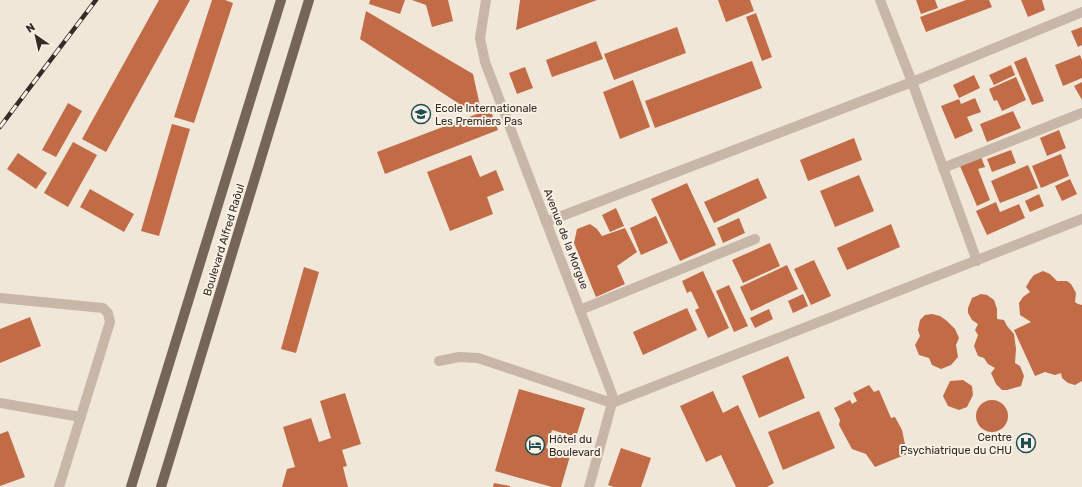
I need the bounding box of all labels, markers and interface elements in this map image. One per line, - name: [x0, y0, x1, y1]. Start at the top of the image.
- north arrow: [16, 16, 56, 56]
- text: N: [24, 20, 38, 36]
- place label: Ecole Internationale Les Premiers Pas: [435, 102, 537, 128]
- school or university icon: Ecole Internationale Les Premiers Pas: [410, 103, 432, 125]
- street label: Boulevard Alfred Raôul: [201, 182, 247, 298]
- street label: Avenue de la Morgue: [541, 187, 591, 291]
- place label: Centre Psychiatrique du CHU: [900, 431, 1012, 457]
- hospital icon: Centre Psychiatrique du CHU: [1015, 432, 1037, 454]
- place label: Hôtel du Boulevard: [549, 433, 600, 459]
- hotel icon: Hôtel du Boulevard: [524, 434, 546, 456]

